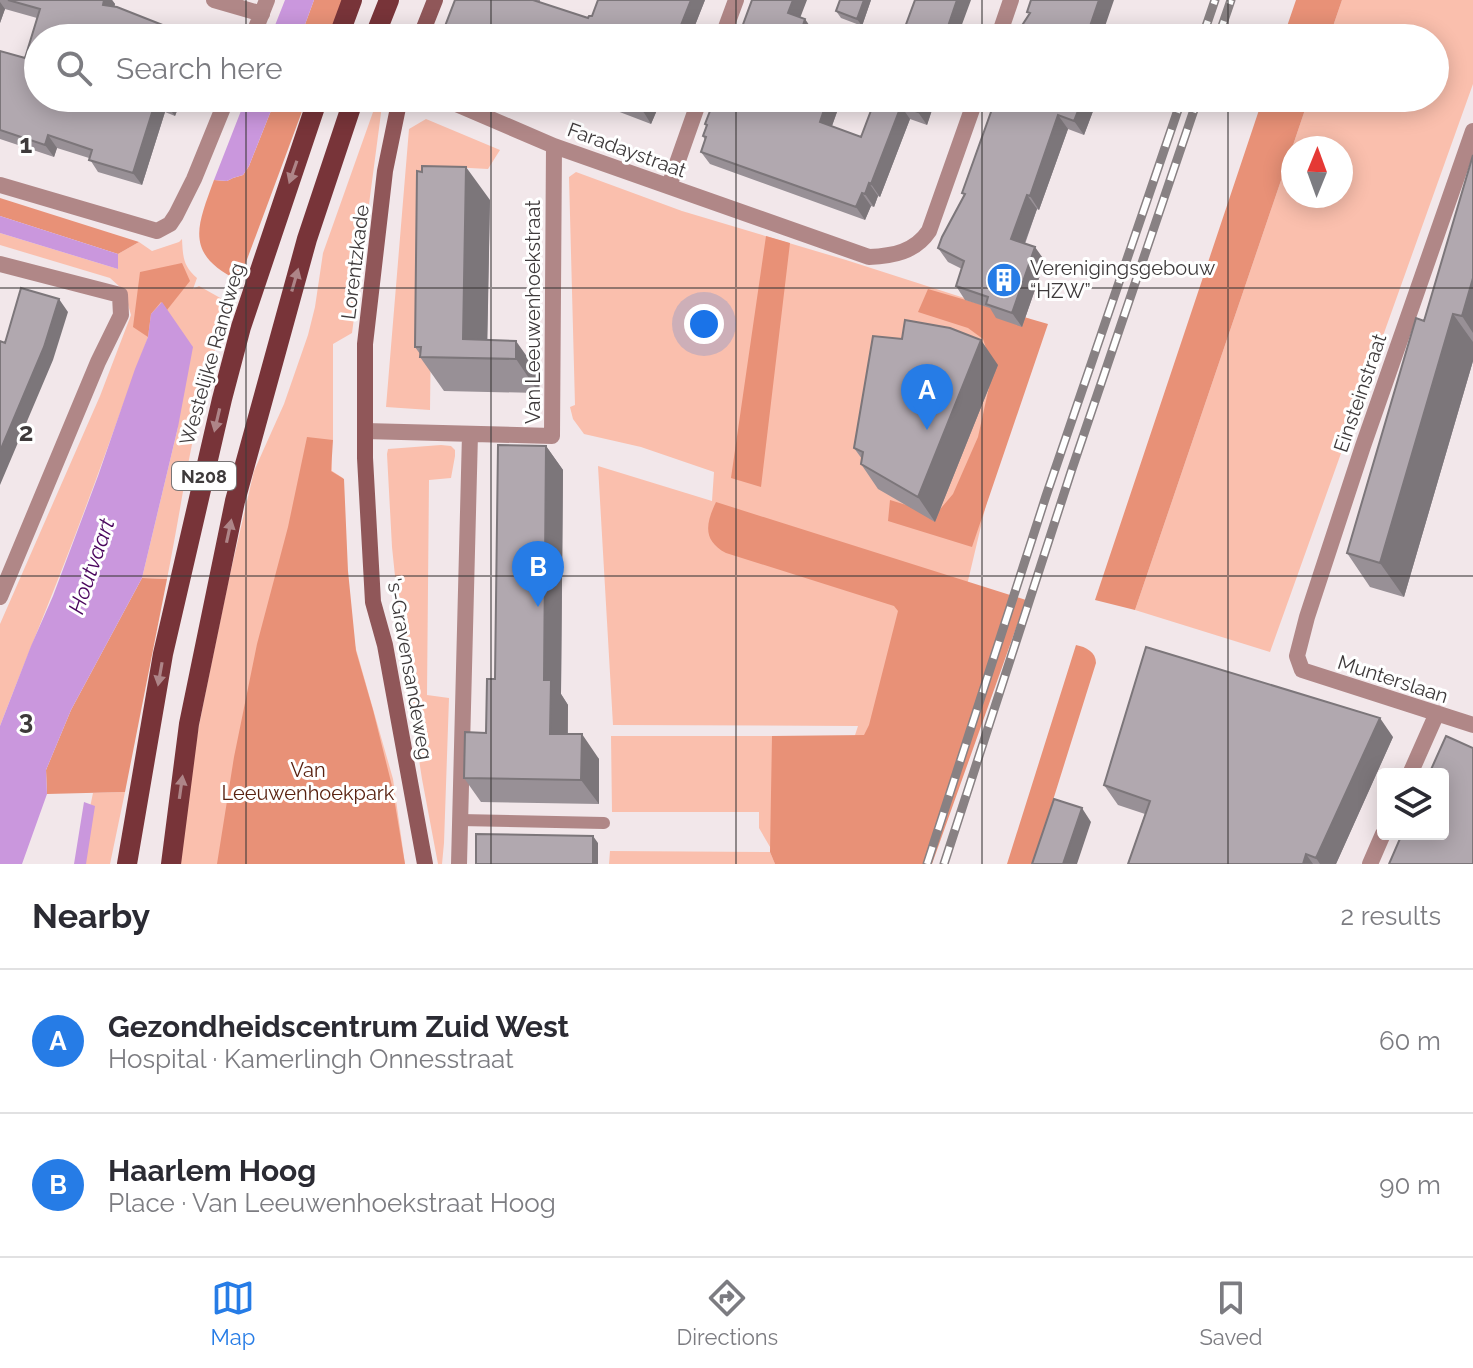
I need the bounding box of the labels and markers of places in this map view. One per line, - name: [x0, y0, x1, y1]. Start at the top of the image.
- place label: Verenigingsgebouw “HZW”: [1030, 256, 1215, 303]
- building icon: Verenigingsgebouw “HZW”: [985, 261, 1023, 299]
- pin: A: [901, 364, 953, 430]
- pin: B: [512, 541, 564, 607]

